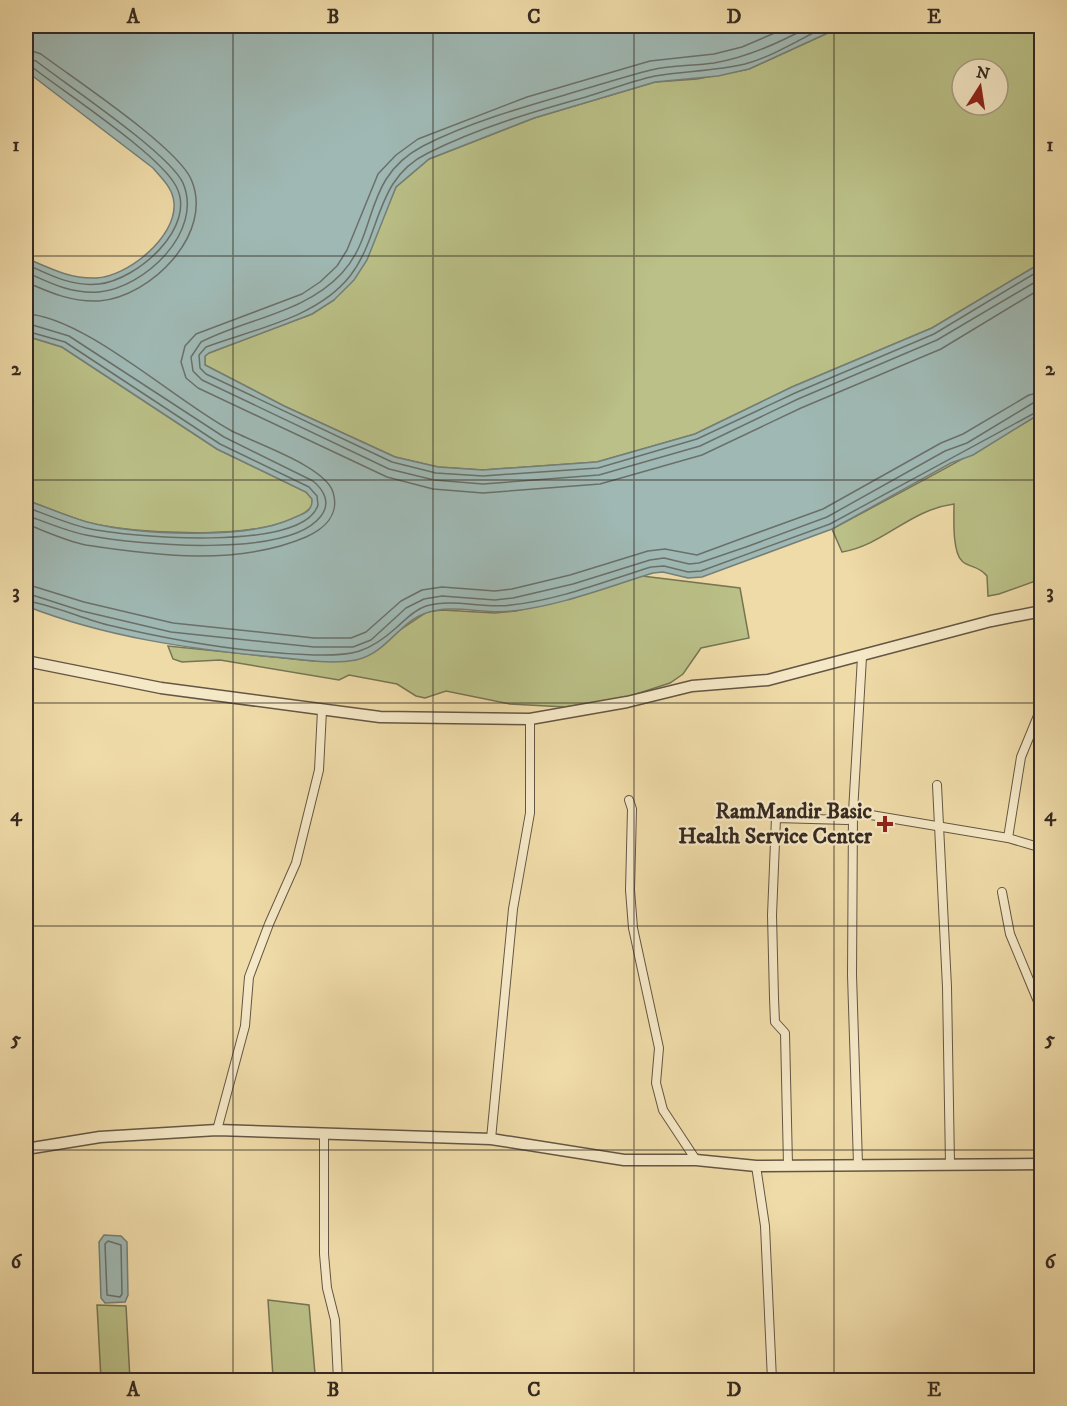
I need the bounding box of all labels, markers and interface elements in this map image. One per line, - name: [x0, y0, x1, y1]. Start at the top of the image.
- text: A: [126, 5, 141, 30]
- text: B: [327, 5, 339, 30]
- text: C: [527, 5, 541, 30]
- text: D: [727, 5, 742, 30]
- text: E: [927, 5, 941, 30]
- north arrow: [950, 57, 1010, 117]
- text: N: [974, 62, 991, 84]
- text: 1: [12, 133, 20, 158]
- text: 1: [1046, 133, 1054, 158]
- text: 2: [11, 357, 22, 382]
- text: 2: [1045, 357, 1056, 382]
- text: 3: [12, 580, 20, 605]
- text: 3: [1046, 580, 1054, 605]
- place label: RamMandir Basic Health Service Center: [678, 798, 873, 850]
- text: 4: [10, 803, 23, 828]
- text: 4: [1044, 803, 1057, 828]
- marker: RamMandir Basic Health Service Center: [876, 815, 894, 833]
- text: 5: [10, 1027, 21, 1052]
- text: 5: [1044, 1027, 1055, 1052]
- text: 6: [11, 1250, 23, 1275]
- text: 6: [1045, 1250, 1057, 1275]
- text: A: [126, 1378, 141, 1403]
- text: B: [327, 1378, 339, 1403]
- text: C: [527, 1378, 541, 1403]
- text: D: [727, 1378, 742, 1403]
- text: E: [927, 1378, 941, 1403]

